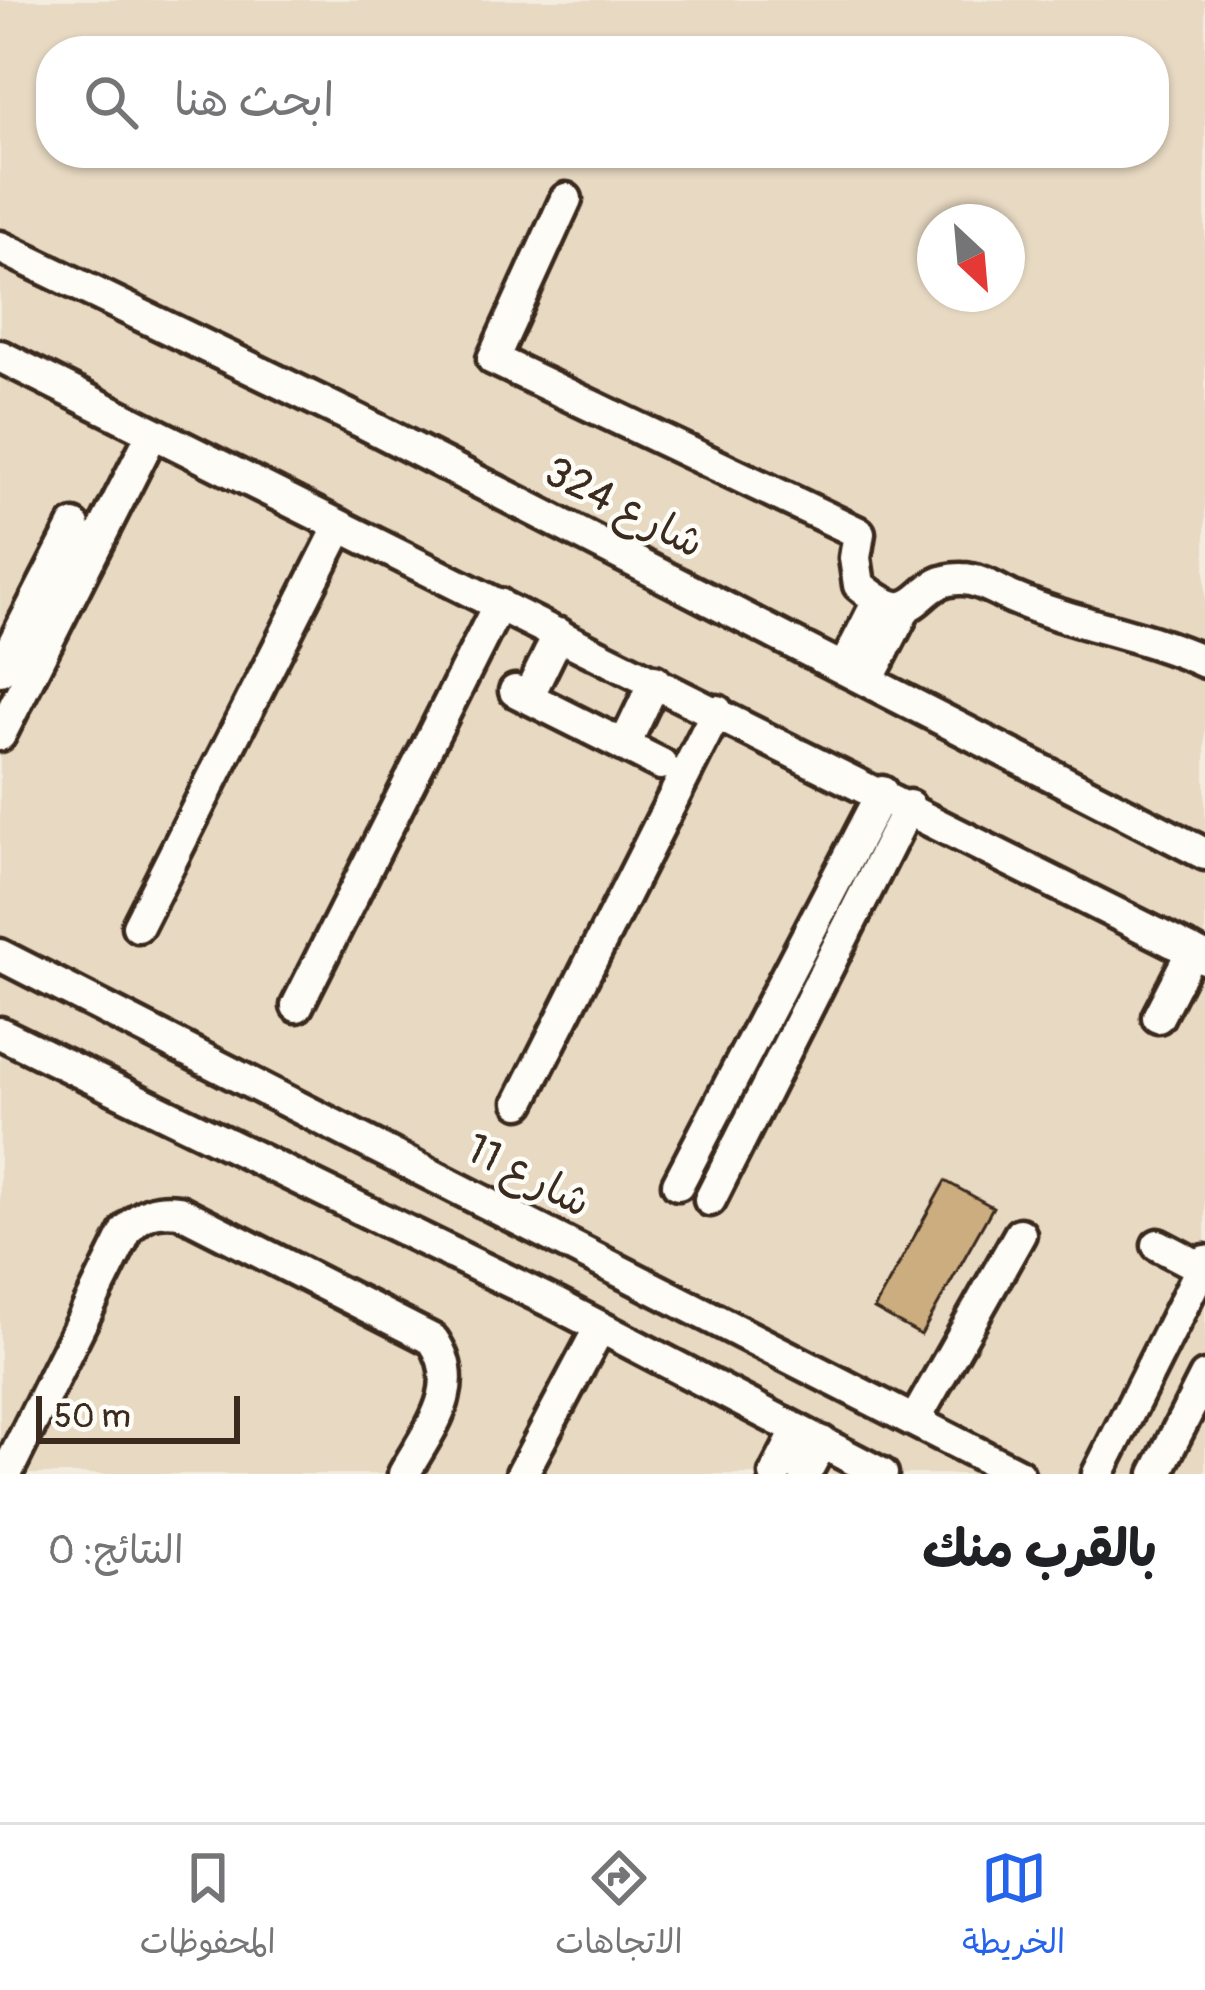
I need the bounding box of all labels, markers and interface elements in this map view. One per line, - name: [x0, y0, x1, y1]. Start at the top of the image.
- search box: [36, 36, 1169, 168]
- icon: search: [78, 69, 144, 135]
- text: ابحث هنا: [174, 73, 334, 129]
- north arrow: [917, 204, 1025, 312]
- street label: شارع 324: [535, 446, 712, 572]
- street label: شارع 11: [456, 1123, 599, 1231]
- scale bar: [36, 1390, 240, 1443]
- text: 50 m: [54, 1396, 131, 1437]
- text: بالقرب منك: [922, 1518, 1157, 1582]
- text: النتائج: 0: [48, 1526, 184, 1575]
- tab: المحفوظات: [140, 1845, 276, 1971]
- tab: الاتجاهات: [555, 1845, 683, 1971]
- tab: الخريطة: [962, 1845, 1065, 1971]

